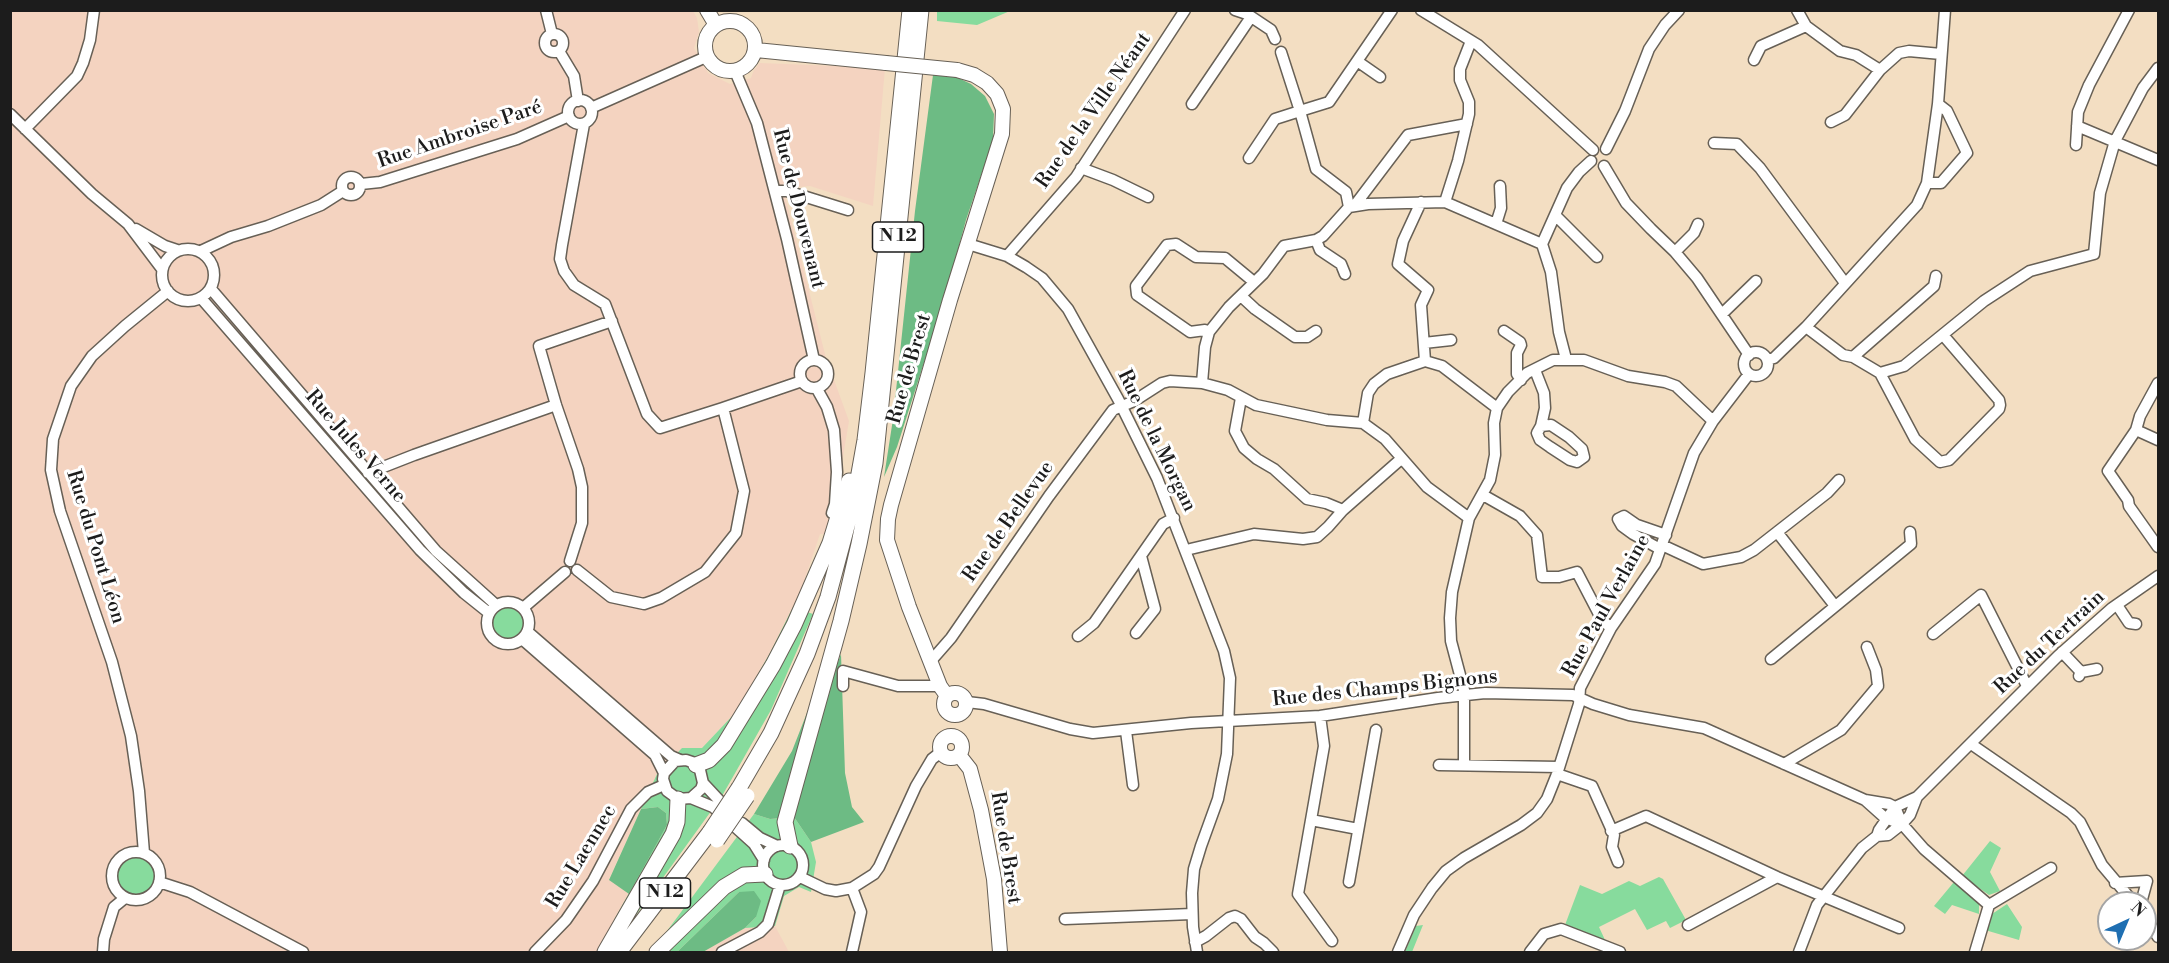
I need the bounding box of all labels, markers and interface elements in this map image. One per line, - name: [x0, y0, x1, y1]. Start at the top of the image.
- street label: Rue de la Ville Néant: [1031, 28, 1157, 194]
- street label: Rue Ambroise Paré: [374, 96, 546, 174]
- street label: Rue de Douvenant: [767, 127, 829, 291]
- road number: N 12: [872, 222, 924, 252]
- street label: Rue de Brest: [883, 311, 937, 427]
- street label: Rue de la Morgan: [1111, 366, 1201, 516]
- street label: Rue Jules Verne: [299, 386, 411, 508]
- street label: Rue de Bellevue: [958, 457, 1060, 587]
- street label: Rue du Pont Léon: [60, 467, 130, 627]
- street label: Rue Paul Verlaine: [1558, 531, 1656, 681]
- street label: Rue du Tertrain: [1990, 586, 2110, 700]
- street label: Rue des Champs Bignons: [1271, 665, 1499, 713]
- street label: Rue de Brest: [984, 790, 1026, 906]
- street label: Rue Laennec: [542, 801, 622, 913]
- road number: N 12: [640, 878, 690, 908]
- north arrow: [2097, 891, 2157, 951]
- text: N: [2127, 898, 2150, 921]

